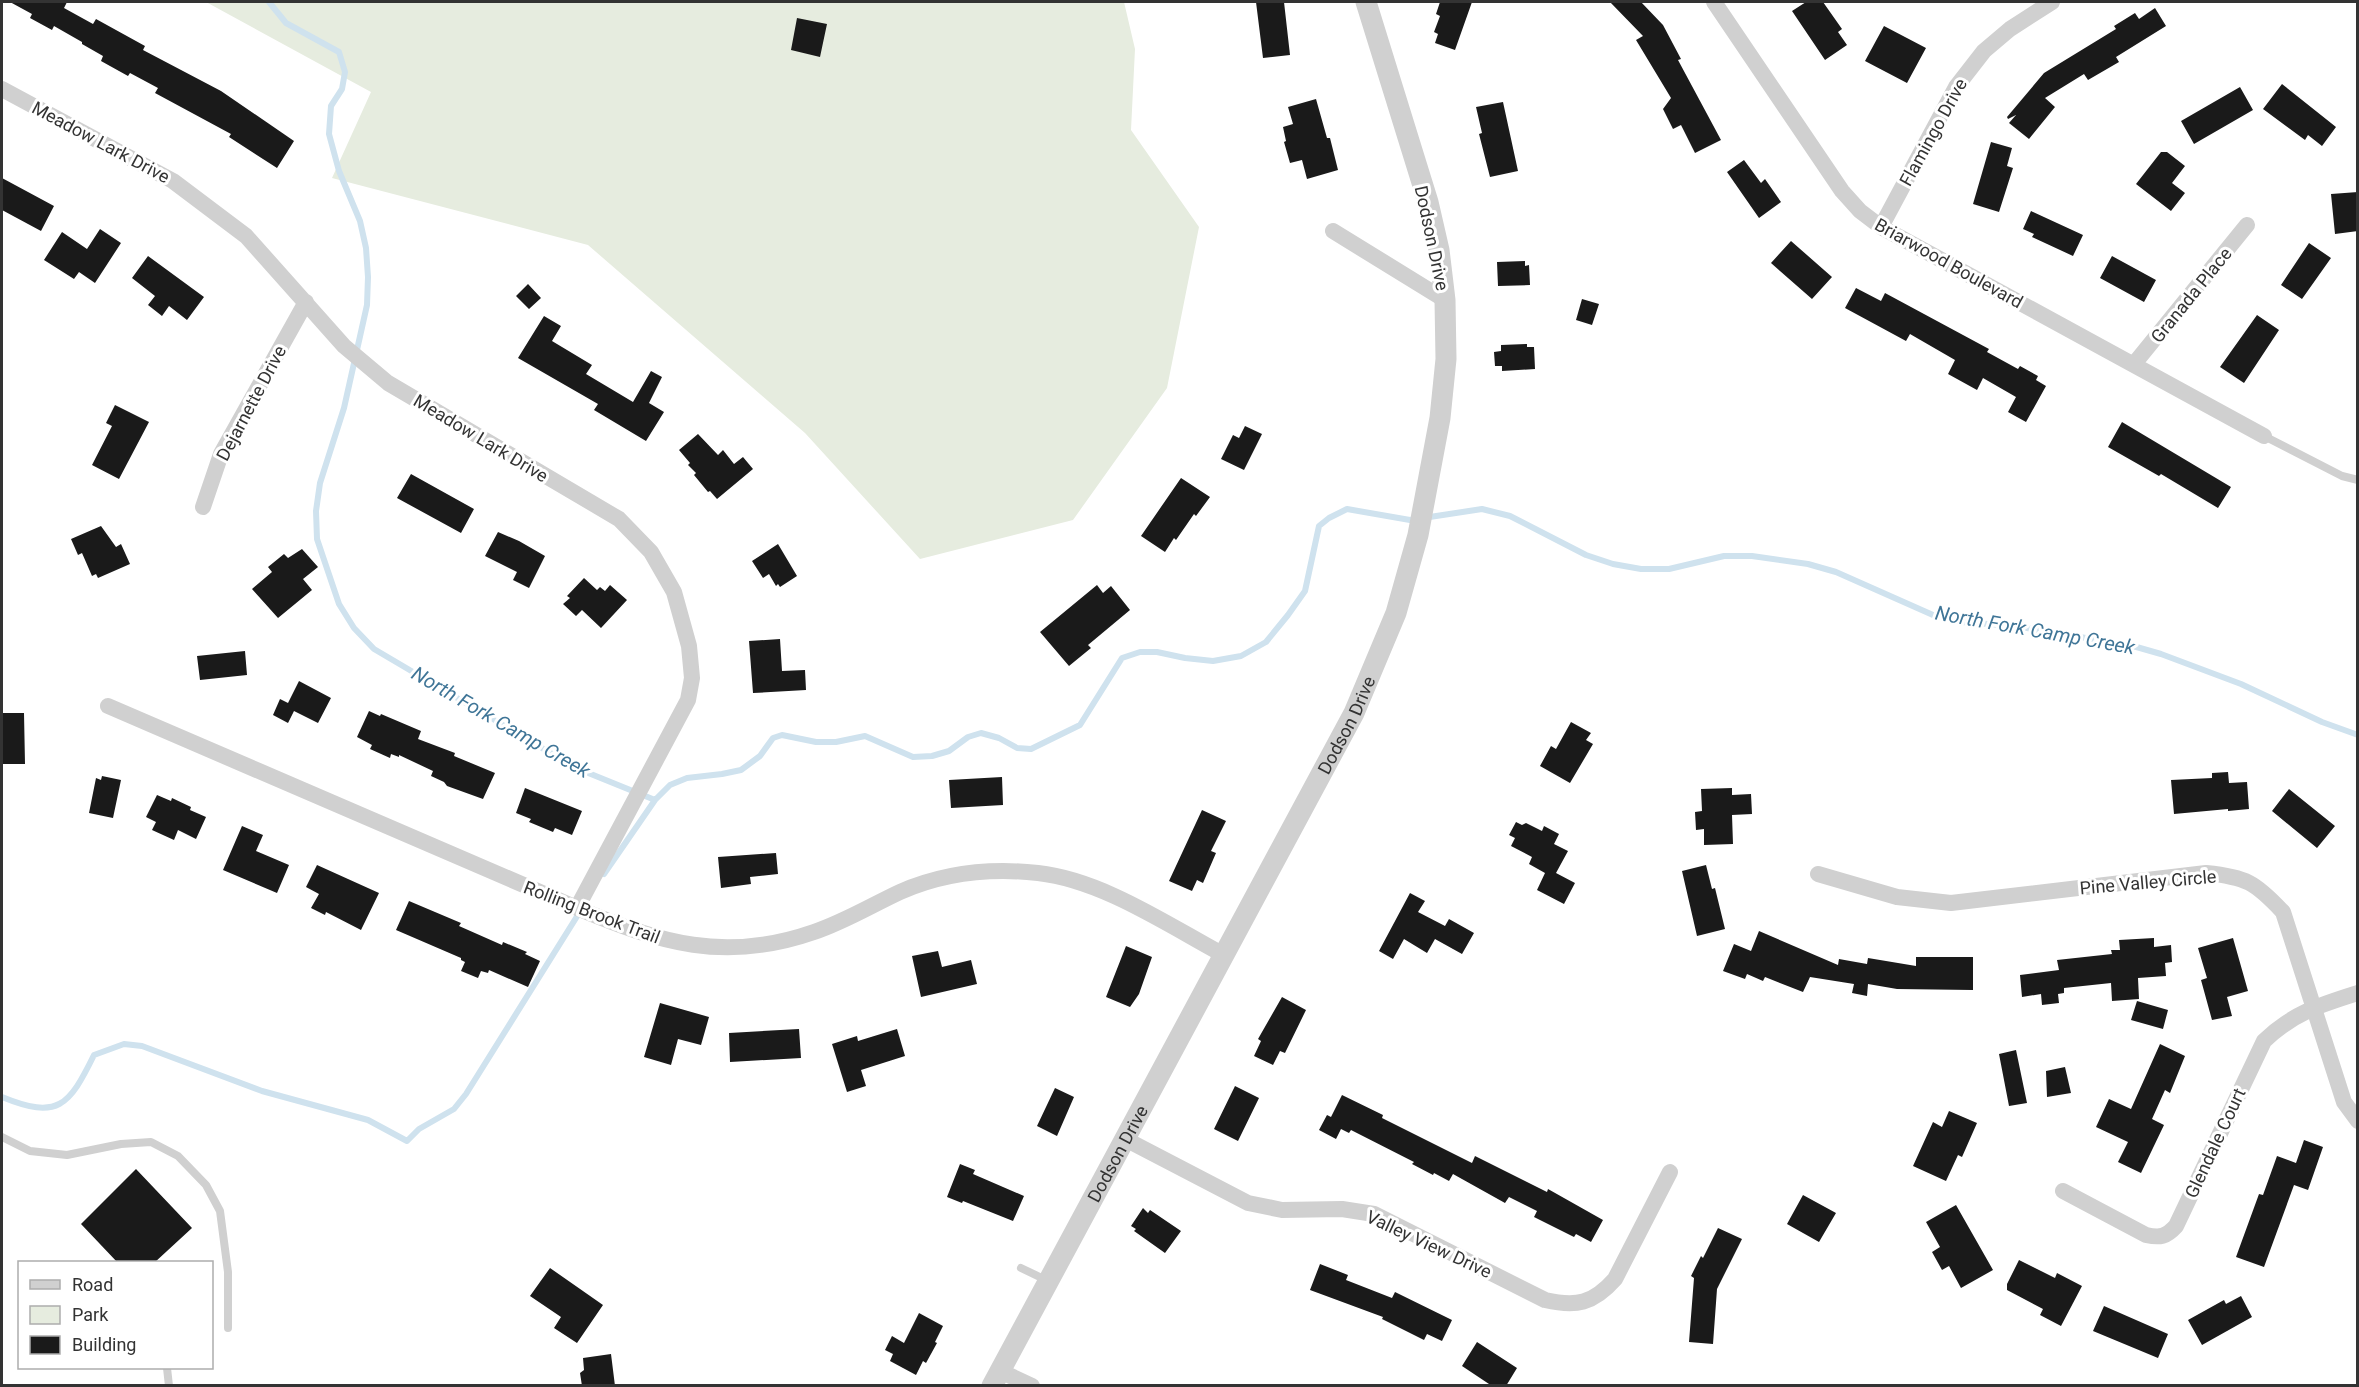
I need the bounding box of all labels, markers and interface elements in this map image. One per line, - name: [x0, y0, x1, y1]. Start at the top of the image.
- street label: Flamingo Drive: [1895, 75, 1971, 189]
- street label: Meadow Lark Drive: [28, 97, 174, 187]
- street label: Dodson Drive: [1411, 184, 1453, 292]
- street label: Briarwood Boulevard: [1871, 214, 2027, 312]
- street label: Granada Place: [2146, 243, 2236, 347]
- street label: Dejarnette Drive: [212, 342, 290, 464]
- street label: Meadow Lark Drive: [410, 390, 552, 486]
- water label: North Fork Camp Creek: [1933, 601, 2138, 660]
- water label: North Fork Camp Creek: [407, 661, 596, 784]
- street label: Dodson Drive: [1313, 673, 1379, 777]
- street label: Pine Valley Circle: [2079, 866, 2217, 898]
- street label: Rolling Brook Trail: [521, 876, 663, 948]
- street label: Glendale Court: [2180, 1085, 2250, 1201]
- street label: Dodson Drive: [1083, 1102, 1152, 1205]
- street label: Valley View Drive: [1363, 1206, 1495, 1282]
- legend: [18, 1261, 213, 1369]
- text: Road: [72, 1274, 113, 1295]
- text: Park: [72, 1304, 109, 1325]
- text: Building: [72, 1334, 136, 1355]

